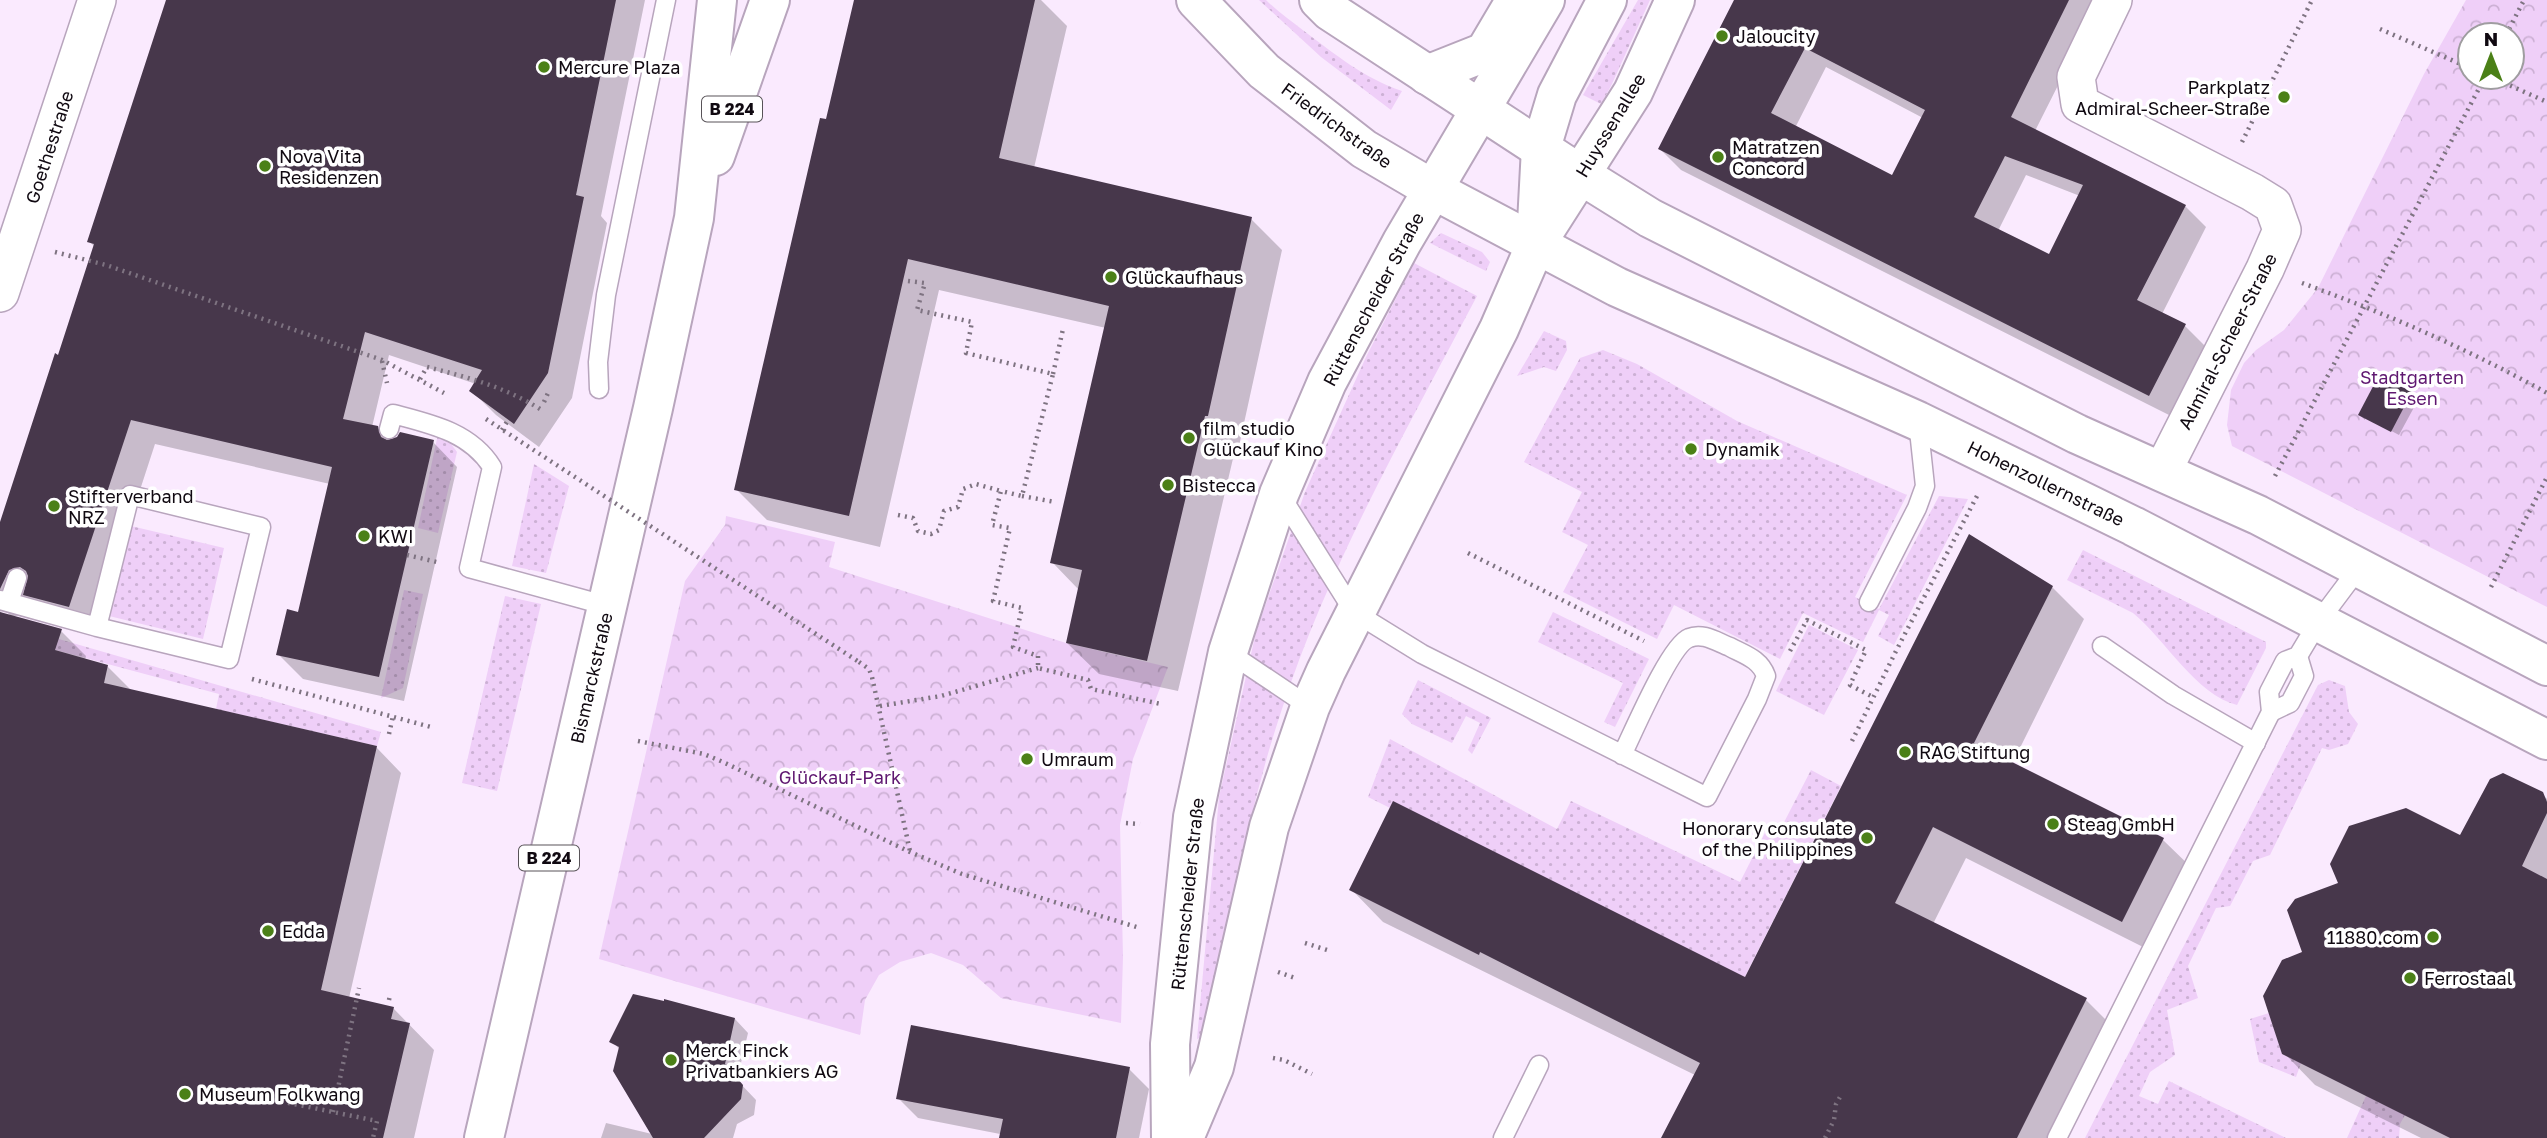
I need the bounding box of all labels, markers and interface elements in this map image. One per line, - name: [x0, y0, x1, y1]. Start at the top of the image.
- north arrow: [2456, 21, 2526, 91]
- place label: Jaloucity: [1736, 25, 1816, 47]
- text: N: [2484, 27, 2498, 50]
- marker: Jaloucity: [1714, 28, 1730, 44]
- place label: Mercure Plaza: [558, 56, 680, 78]
- marker: Mercure Plaza: [536, 59, 552, 75]
- street label: Huyssenallee: [1570, 69, 1650, 181]
- place label: Parkplatz Admiral-Scheer-Straße: [2075, 76, 2270, 119]
- street label: Friedrichstraße: [1277, 77, 1397, 173]
- street label: Goethestraße: [20, 88, 78, 206]
- marker: Parkplatz Admiral-Scheer-Straße: [2276, 89, 2292, 105]
- road number: B 224: [702, 96, 762, 122]
- place label: Matratzen Concord: [1732, 136, 1820, 179]
- place label: Nova Vita Residenzen: [279, 145, 379, 188]
- marker: Matratzen Concord: [1710, 149, 1726, 165]
- marker: Nova Vita Residenzen: [257, 158, 273, 174]
- street label: Rüttenscheider Straße: [1318, 208, 1428, 390]
- street label: Admiral-Scheer-Straße: [2173, 249, 2281, 433]
- place label: Glückaufhaus: [1125, 266, 1243, 288]
- marker: Glückaufhaus: [1103, 269, 1119, 285]
- park label: Stadtgarten Essen: [2360, 366, 2464, 409]
- place label: film studio Glückauf Kino: [1203, 417, 1323, 460]
- marker: film studio Glückauf Kino: [1181, 430, 1197, 446]
- street label: Hohenzollernstraße: [1964, 436, 2128, 530]
- place label: Dynamik: [1705, 438, 1780, 460]
- marker: Dynamik: [1683, 441, 1699, 457]
- place label: Bistecca: [1182, 474, 1256, 496]
- marker: Bistecca: [1160, 477, 1176, 493]
- place label: Stifterverband NRZ: [68, 485, 194, 528]
- marker: Stifterverband NRZ: [46, 498, 62, 514]
- place label: KWI: [378, 525, 414, 547]
- marker: KWI: [356, 528, 372, 544]
- street label: Bismarckstraße: [565, 610, 617, 746]
- place label: RAG Stiftung: [1919, 741, 2030, 763]
- marker: RAG Stiftung: [1897, 744, 1913, 760]
- place label: Umraum: [1041, 748, 1114, 770]
- marker: Umraum: [1019, 751, 1035, 767]
- park label: Glückauf-Park: [779, 766, 901, 788]
- street label: Rüttenscheider Straße: [1166, 797, 1208, 991]
- place label: Steag GmbH: [2067, 813, 2175, 835]
- marker: Steag GmbH: [2045, 816, 2061, 832]
- place label: Honorary consulate of the Philippines: [1682, 817, 1853, 860]
- marker: Honorary consulate of the Philippines: [1859, 830, 1875, 846]
- road number: B 224: [519, 846, 579, 870]
- place label: Edda: [282, 920, 325, 942]
- marker: Edda: [260, 923, 276, 939]
- place label: 11880.com: [2327, 926, 2419, 948]
- marker: 11880.com: [2425, 929, 2441, 945]
- place label: Ferrostaal: [2424, 967, 2513, 989]
- marker: Ferrostaal: [2402, 970, 2418, 986]
- place label: Merck Finck Privatbankiers AG: [685, 1039, 839, 1082]
- marker: Merck Finck Privatbankiers AG: [663, 1052, 679, 1068]
- place label: Museum Folkwang: [199, 1083, 361, 1105]
- marker: Museum Folkwang: [177, 1086, 193, 1102]

